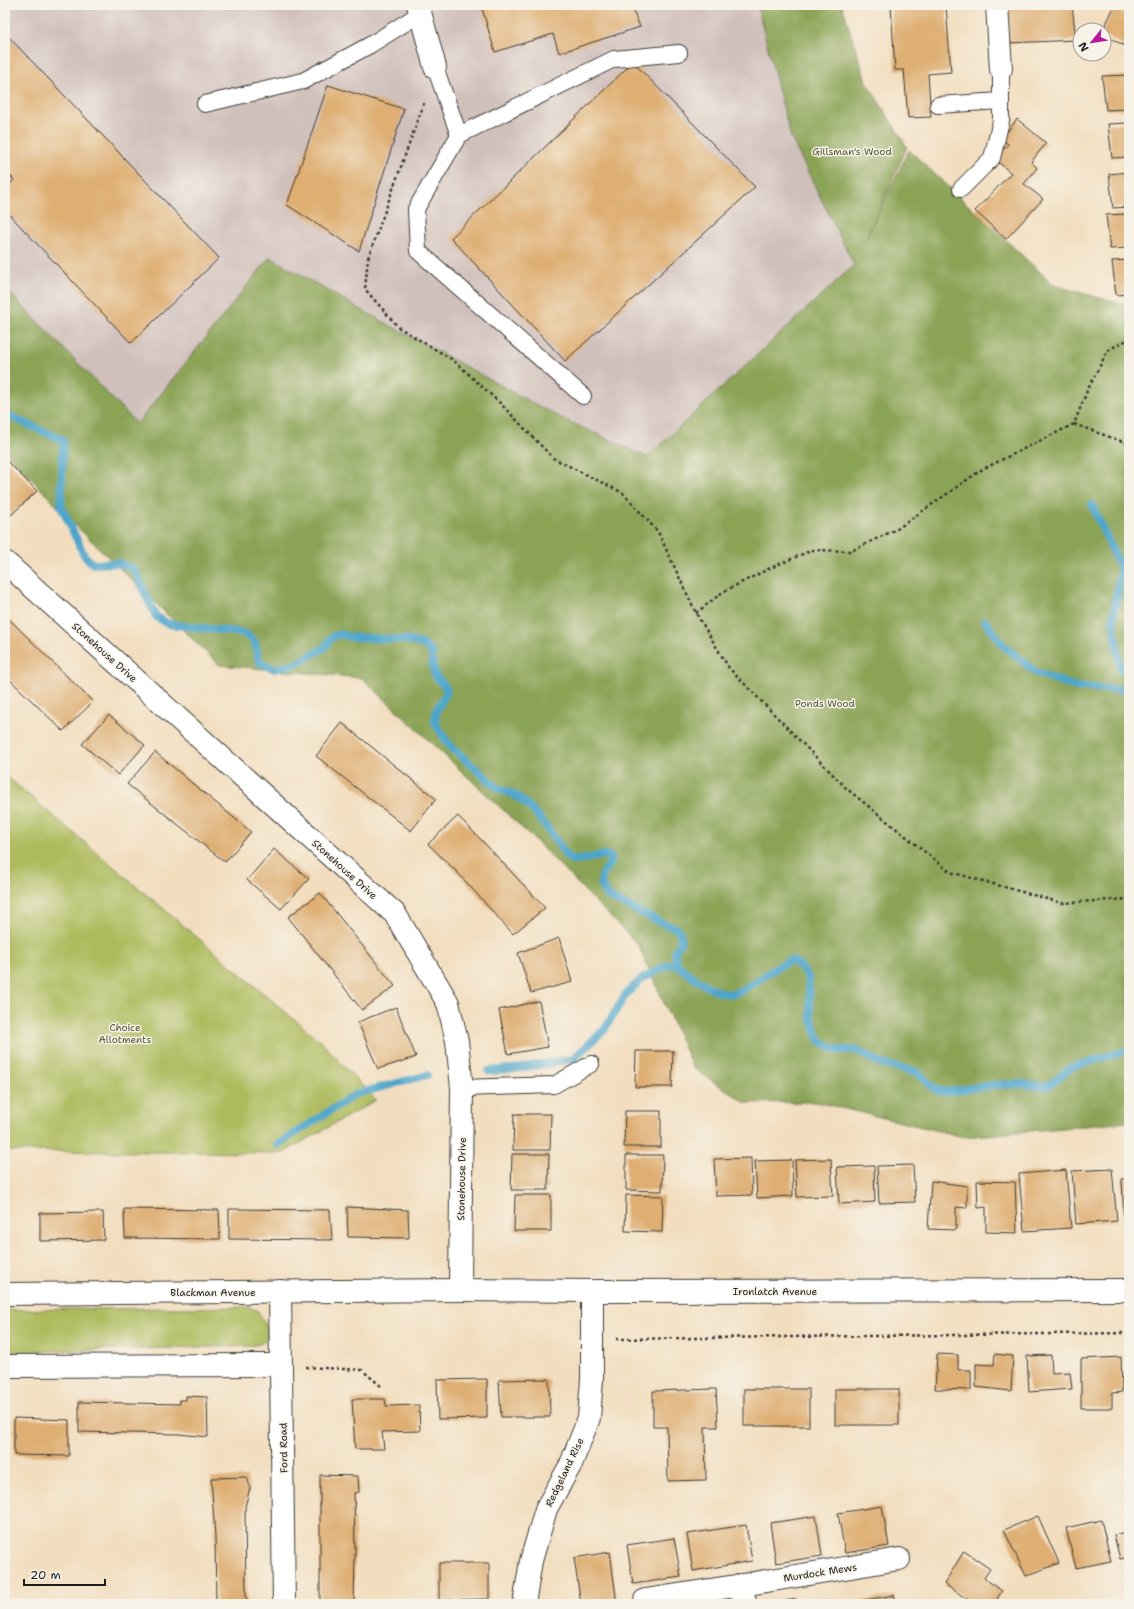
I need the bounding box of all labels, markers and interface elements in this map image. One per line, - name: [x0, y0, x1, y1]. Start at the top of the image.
- north arrow: [1072, 22, 1112, 62]
- text: N: [1075, 39, 1092, 54]
- park label: Gillsman's Wood: [812, 145, 892, 158]
- street label: Stonehouse Drive: [69, 620, 140, 685]
- park label: Ponds Wood: [795, 697, 856, 710]
- street label: Stonehouse Drive: [309, 837, 380, 902]
- park label: Choice Allotments: [99, 1021, 151, 1046]
- street label: Stonehouse Drive: [454, 1137, 469, 1221]
- street label: Ironlatch Avenue: [733, 1285, 818, 1298]
- street label: Blackman Avenue: [170, 1286, 256, 1299]
- street label: Ford Road: [277, 1422, 290, 1473]
- street label: Redgeland Rise: [542, 1435, 587, 1509]
- street label: Murdock Mews: [782, 1560, 858, 1585]
- scale bar: [24, 1561, 105, 1587]
- text: 20 m: [30, 1567, 61, 1583]

